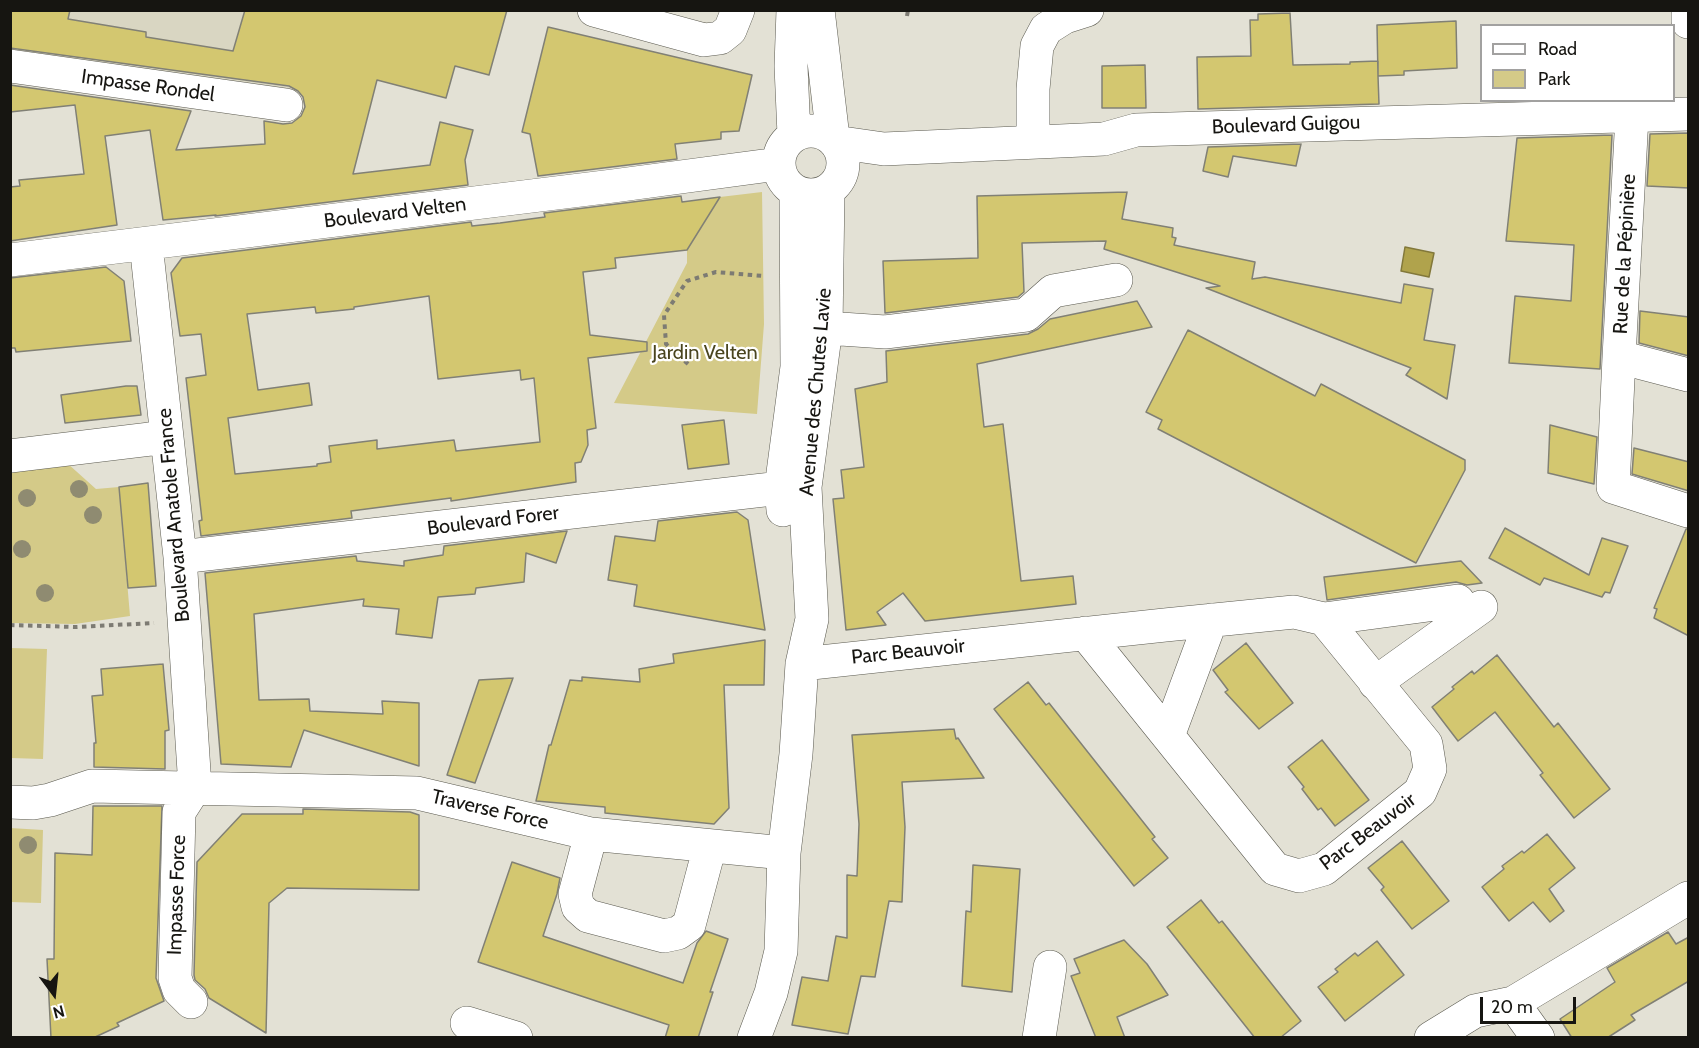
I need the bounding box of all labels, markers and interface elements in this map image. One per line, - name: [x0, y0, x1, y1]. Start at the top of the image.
- legend: [1480, 24, 1675, 102]
- text: Road: [1538, 38, 1577, 60]
- street label: Impasse Rondel: [80, 65, 216, 107]
- text: Park: [1538, 68, 1570, 90]
- street label: Boulevard Guigou: [1211, 110, 1361, 140]
- street label: Rue de la Pépinière: [1609, 173, 1641, 335]
- street label: Boulevard Velten: [323, 192, 467, 234]
- street label: Avenue des Chutes Lavie: [795, 287, 837, 497]
- park label: Jardin Velten: [652, 341, 758, 365]
- street label: Boulevard Anatole France: [153, 407, 195, 623]
- street label: Boulevard Forer: [426, 501, 560, 541]
- street label: Parc Beauvoir: [850, 634, 966, 670]
- street label: Traverse Force: [429, 785, 551, 835]
- street label: Parc Beauvoir: [1315, 788, 1421, 876]
- street label: Impasse Force: [163, 834, 191, 956]
- north arrow: [24, 964, 84, 1024]
- scale bar: [1483, 985, 1579, 1023]
- text: 20 m: [1491, 996, 1533, 1018]
- text: N: [51, 1001, 67, 1023]

